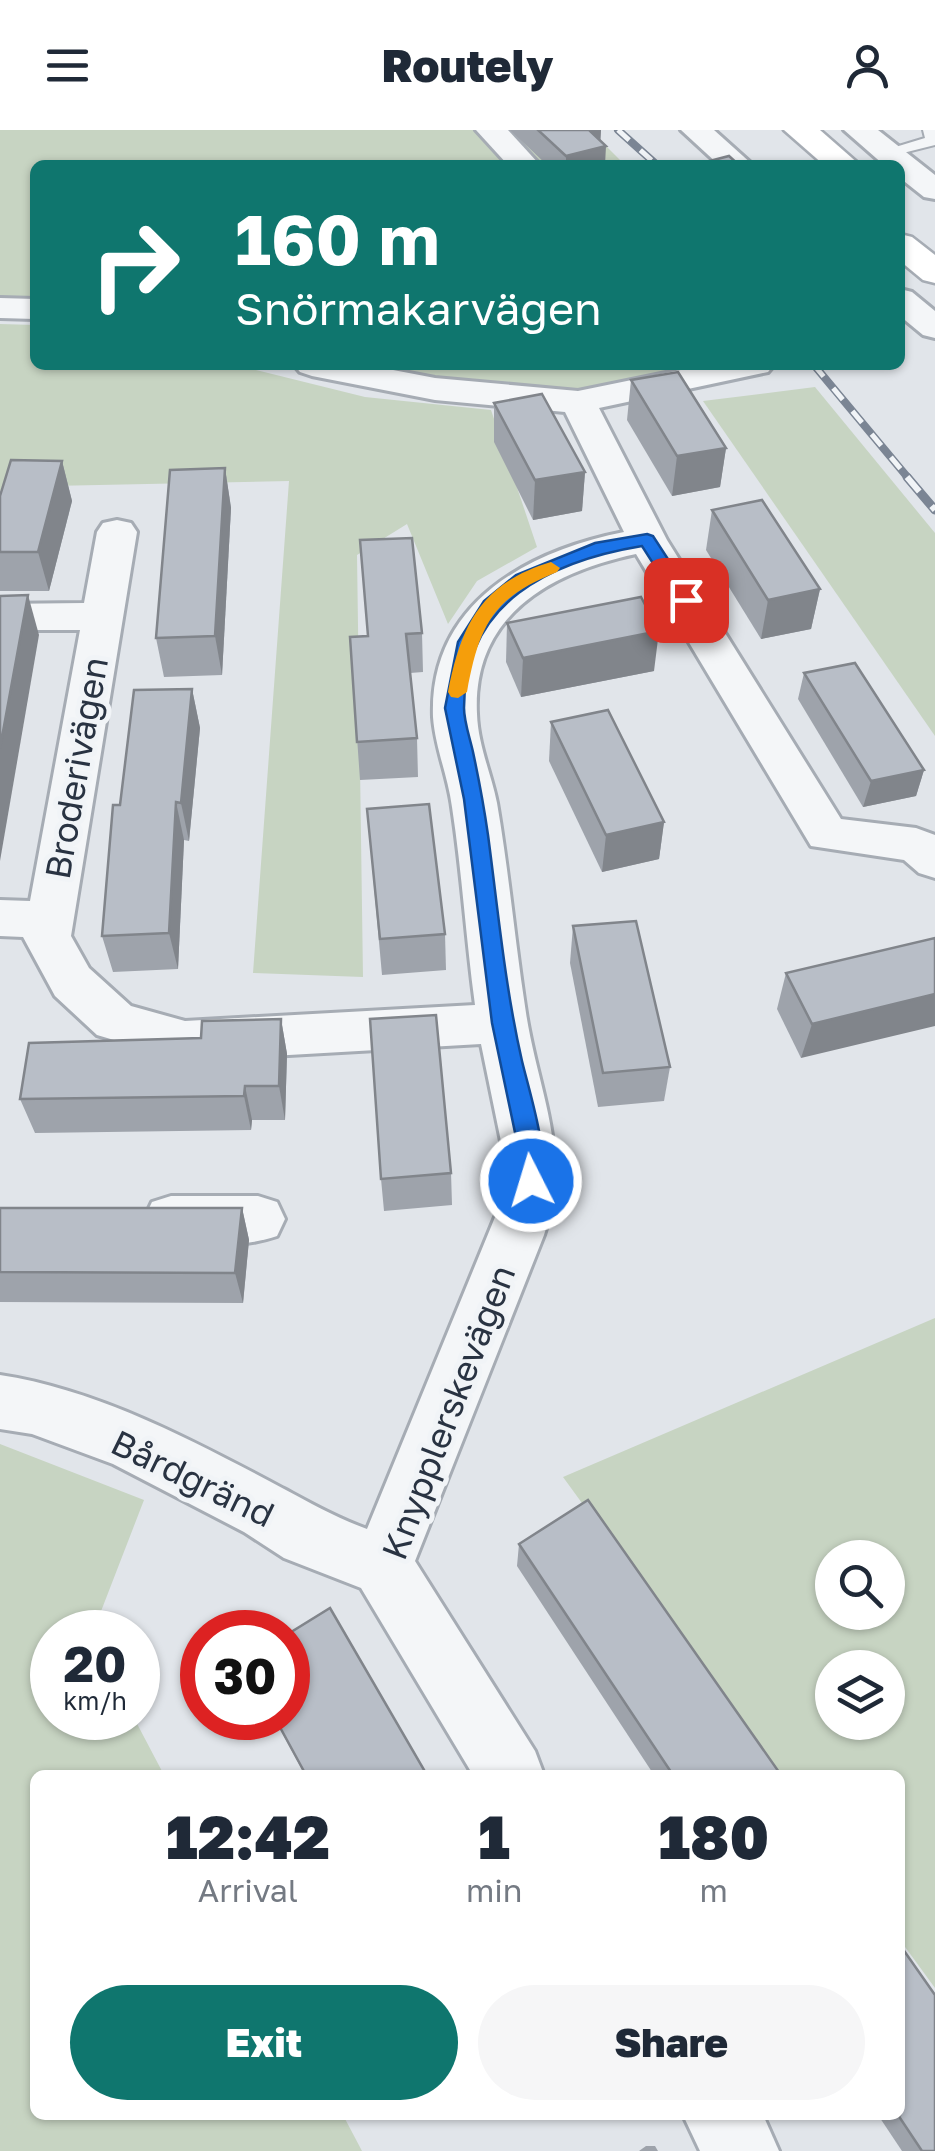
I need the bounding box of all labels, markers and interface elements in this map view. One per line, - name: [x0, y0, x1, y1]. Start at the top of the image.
- icon: menu: [40, 38, 95, 93]
- text: Routely: [381, 38, 554, 92]
- icon: person: [840, 38, 895, 93]
- text: 160 m: [235, 196, 440, 280]
- icon: right: [70, 200, 200, 330]
- text: Snörmakarvägen: [235, 281, 602, 335]
- pin: [644, 558, 729, 643]
- icon: arrive: [659, 573, 714, 628]
- street label: Broderivägen: [36, 654, 116, 882]
- position arrow: [479, 1129, 583, 1233]
- street label: Knypplerskevägen: [373, 1259, 523, 1565]
- street label: Bårdgränd: [105, 1421, 281, 1535]
- map controls: [815, 1540, 905, 1740]
- button: search: [815, 1540, 905, 1630]
- speed limit sign: 30: [180, 1610, 310, 1740]
- text: 20: [63, 1633, 126, 1693]
- button: layers: [815, 1650, 905, 1740]
- text: km/h: [63, 1685, 127, 1716]
- text: 12:42: [166, 1800, 330, 1872]
- text: 1: [478, 1800, 510, 1872]
- text: 180: [658, 1800, 769, 1872]
- text: Arrival: [198, 1871, 298, 1909]
- text: min: [466, 1871, 522, 1909]
- text: m: [700, 1871, 728, 1909]
- button: Exit: [70, 1985, 458, 2100]
- button: Share: [478, 1985, 865, 2100]

